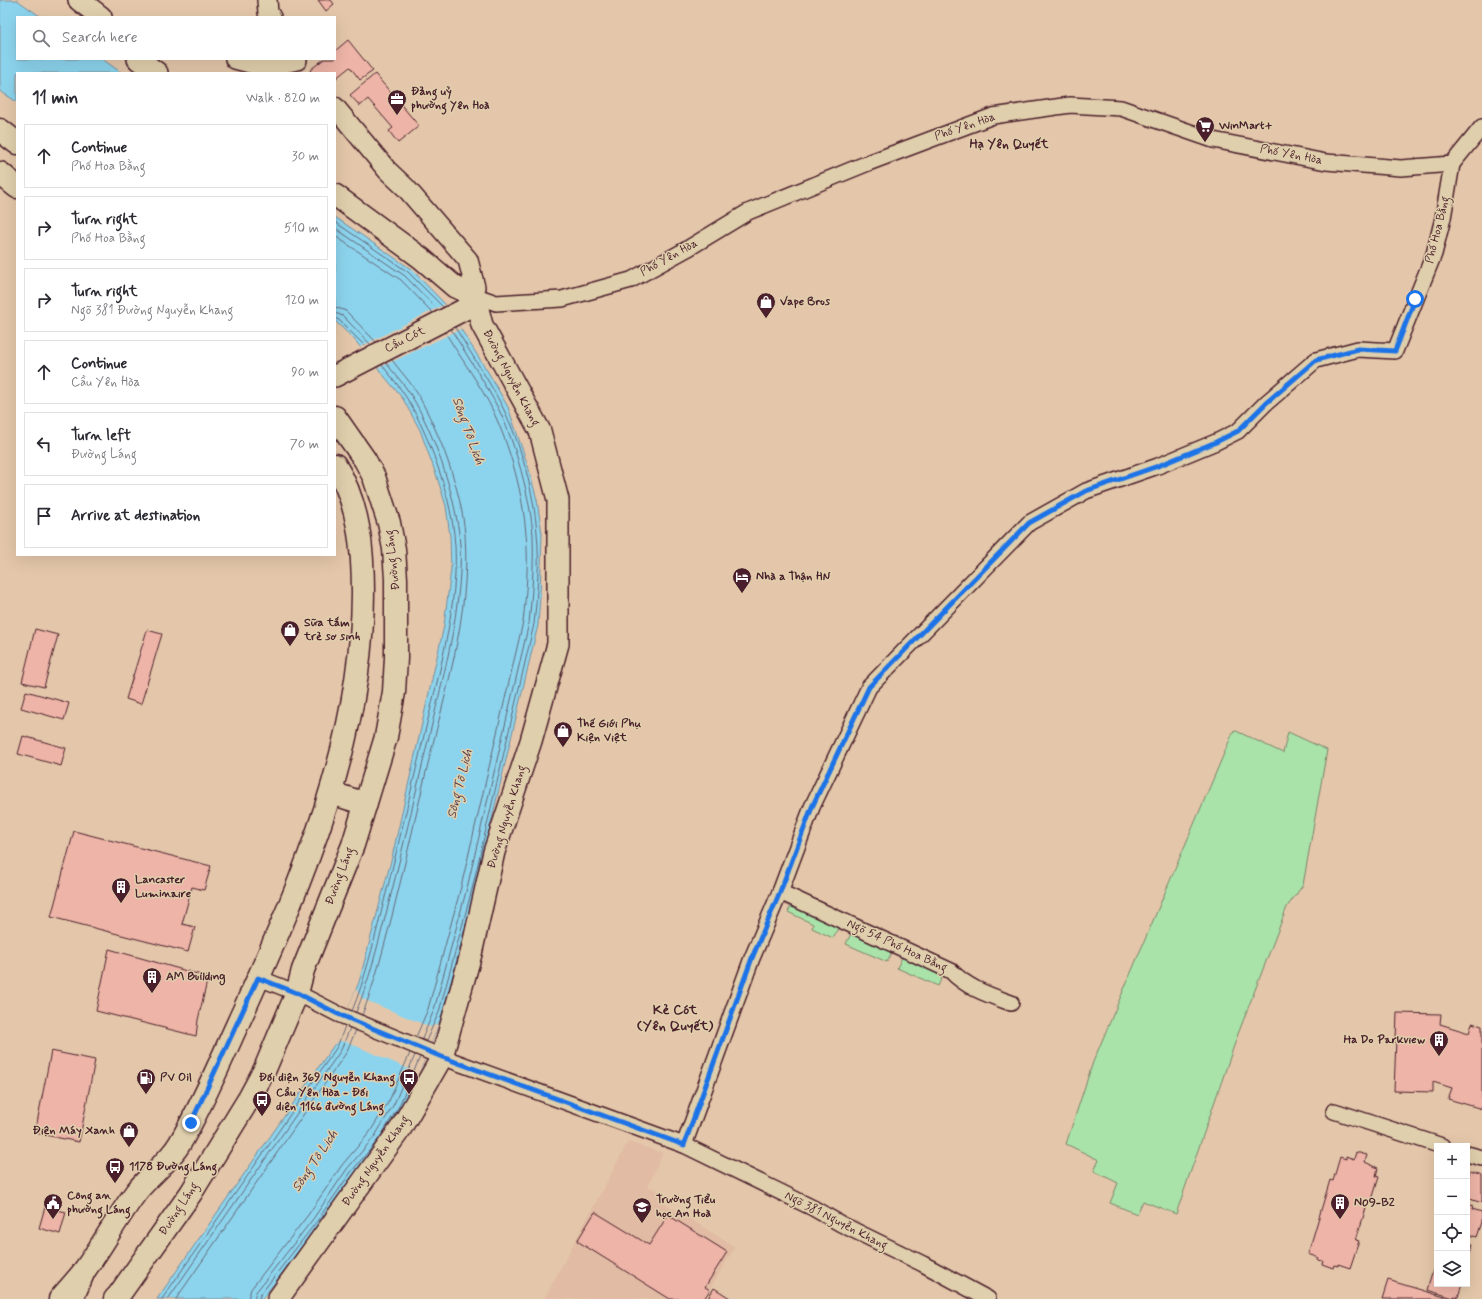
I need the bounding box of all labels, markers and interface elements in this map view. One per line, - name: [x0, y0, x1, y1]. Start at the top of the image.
- search box: [16, 16, 336, 60]
- icon: search: [30, 27, 52, 49]
- text: Search here: [62, 28, 138, 48]
- place label: Đảng uỷ phường Yên Hoà: [411, 84, 490, 115]
- text: 11 min: [32, 87, 78, 109]
- office icon: Đảng uỷ phường Yên Hoà: [386, 88, 408, 116]
- text: Walk · 820 m: [246, 90, 320, 107]
- street label: Phố Yên Hòa: [932, 109, 998, 145]
- supermarket icon: WinMart+: [1194, 115, 1216, 143]
- place label: WinMart+: [1218, 118, 1273, 134]
- district label: Hạ Yên Quyết: [970, 136, 1049, 153]
- text: Continue: [71, 138, 127, 158]
- street label: Phố Yên Hòa: [1258, 141, 1324, 169]
- icon: ahead: [33, 145, 55, 167]
- text: 30 m: [292, 148, 319, 165]
- text: Phố Hoa Bằng: [71, 158, 145, 175]
- street label: Phố Hoa Bằng: [1422, 194, 1455, 266]
- text: Turn right: [71, 210, 138, 230]
- icon: right: [33, 217, 55, 239]
- text: 510 m: [284, 220, 319, 237]
- text: Phố Hoa Bằng: [71, 230, 145, 247]
- street label: Phố Yên Hòa: [637, 236, 701, 280]
- text: Turn right: [71, 282, 138, 302]
- icon: right: [33, 289, 55, 311]
- route start: [1406, 290, 1424, 308]
- shop icon: Vape Bros: [755, 291, 777, 319]
- text: 120 m: [285, 292, 319, 309]
- place label: Vape Bros: [780, 294, 831, 310]
- text: Ngõ 381 Đường Nguyễn Khang: [71, 302, 233, 319]
- street label: Cầu Cót: [382, 323, 428, 357]
- street label: Đường Nguyễn Khang: [478, 327, 543, 430]
- text: Continue: [71, 354, 127, 374]
- icon: ahead: [33, 361, 55, 383]
- text: 90 m: [291, 364, 319, 381]
- text: Cầu Yên Hòa: [71, 374, 140, 391]
- water label: Sông Tô Lịch: [446, 395, 488, 468]
- text: Turn left: [71, 426, 131, 446]
- icon: left: [33, 433, 55, 455]
- text: 70 m: [290, 436, 319, 453]
- text: Đường Láng: [71, 446, 137, 463]
- icon: arrive: [33, 505, 55, 527]
- text: Arrive at destination: [71, 506, 200, 526]
- street label: Đường Láng: [382, 528, 405, 591]
- hotel icon: Nhà a Thận HN: [731, 566, 753, 594]
- place label: Nhà a Thận HN: [756, 569, 831, 585]
- place label: Sữa tắm trẻ sơ sinh: [303, 615, 361, 645]
- shop icon: Sữa tắm trẻ sơ sinh: [279, 619, 301, 647]
- place label: Thế Giới Phụ Kiện Việt: [577, 716, 642, 746]
- shop icon: Thế Giới Phụ Kiện Việt: [552, 720, 574, 748]
- water label: Sông Tô Lịch: [443, 748, 479, 821]
- street label: Đường Nguyễn Khang: [484, 763, 531, 871]
- street label: Đường Láng: [322, 844, 359, 908]
- place label: Lancaster Luminaire: [135, 872, 192, 902]
- building icon: Lancaster Luminaire: [110, 876, 132, 904]
- street label: Ngõ 54 Phố Hoa Bằng: [844, 916, 950, 977]
- building icon: AM Building: [141, 966, 163, 994]
- place label: AM Building: [166, 969, 225, 986]
- district label: Kẻ Cót (Yên Quyết): [637, 1001, 713, 1035]
- building icon: Ha Do Parkview: [1428, 1029, 1450, 1057]
- place label: Ha Do Parkview: [1343, 1032, 1426, 1048]
- fuel station icon: PV Oil: [135, 1067, 157, 1095]
- bus stop icon: Đối diện 369 Nguyễn Khang: [398, 1067, 420, 1095]
- place label: PV Oil: [160, 1070, 192, 1086]
- place label: Đối diện 369 Nguyễn Khang: [259, 1070, 395, 1087]
- place label: Cầu Yên Hòa - Đối diện 1166 đường Láng: [276, 1085, 385, 1116]
- bus stop icon: Cầu Yên Hòa - Đối diện 1166 đường Láng: [251, 1089, 273, 1117]
- street label: Đường Nguyễn Khang: [339, 1112, 414, 1210]
- route end: [182, 1114, 200, 1132]
- shop icon: Điện Máy Xanh: [118, 1120, 140, 1148]
- place label: Điện Máy Xanh: [32, 1123, 115, 1139]
- water label: Sông Tô Lịch: [288, 1127, 344, 1196]
- map controls: [1434, 1143, 1470, 1287]
- button: +: [1434, 1143, 1470, 1179]
- bus stop icon: 1178 Đường Láng: [104, 1156, 126, 1184]
- place label: 1178 Đường Láng: [129, 1159, 217, 1176]
- street label: Đường Láng: [155, 1179, 204, 1239]
- button: −: [1434, 1179, 1470, 1215]
- place label: Công an phường Láng: [67, 1188, 131, 1219]
- street label: Ngõ 381 Nguyễn Khang: [781, 1188, 891, 1255]
- public building icon: Công an phường Láng: [42, 1192, 64, 1220]
- place label: Trường Tiểu học An Hoà: [656, 1192, 716, 1222]
- building icon: N09-B2: [1329, 1192, 1351, 1220]
- place label: N09-B2: [1354, 1195, 1395, 1211]
- school or university icon: Trường Tiểu học An Hoà: [631, 1196, 653, 1224]
- button: locate: [1434, 1215, 1470, 1251]
- button: layers: [1434, 1251, 1470, 1287]

